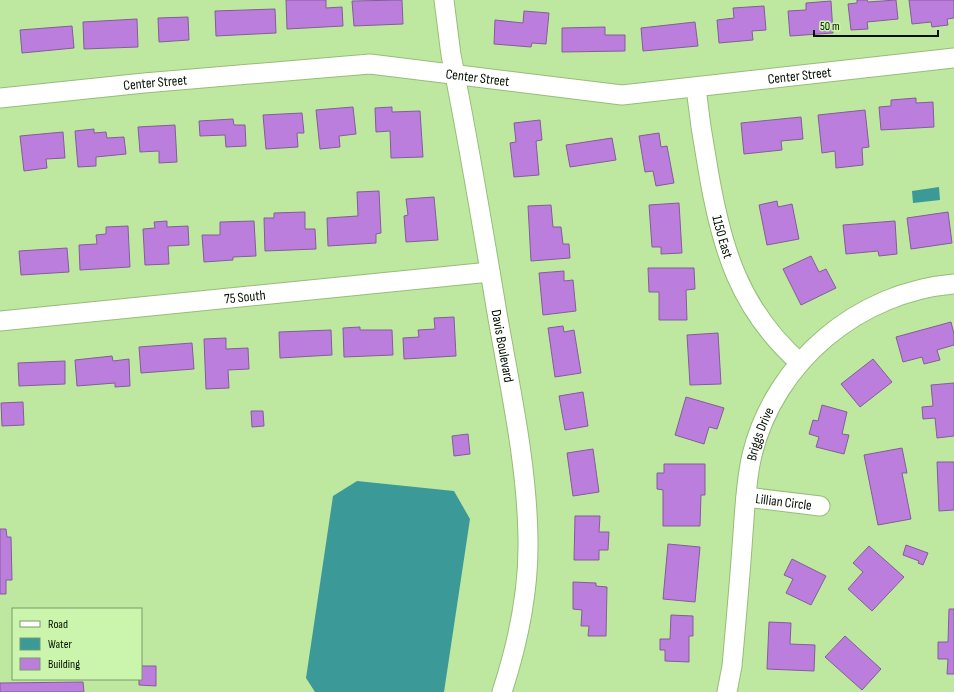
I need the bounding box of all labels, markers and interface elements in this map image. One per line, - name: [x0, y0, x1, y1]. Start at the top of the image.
- scale bar: [814, 12, 938, 38]
- text: 50 m: [820, 19, 840, 34]
- street label: Center Street: [767, 64, 832, 88]
- street label: Center Street: [445, 65, 510, 90]
- street label: Center Street: [122, 71, 188, 94]
- street label: 1150 East: [708, 213, 737, 261]
- street label: 75 South: [223, 287, 266, 308]
- street label: Davis Boulevard: [488, 308, 517, 384]
- street label: Briggs Drive: [743, 404, 778, 462]
- street label: Lillian Circle: [755, 490, 813, 514]
- legend: [12, 608, 142, 680]
- text: Road: [48, 617, 68, 632]
- text: Water: [48, 637, 72, 652]
- text: Building: [48, 657, 80, 672]

